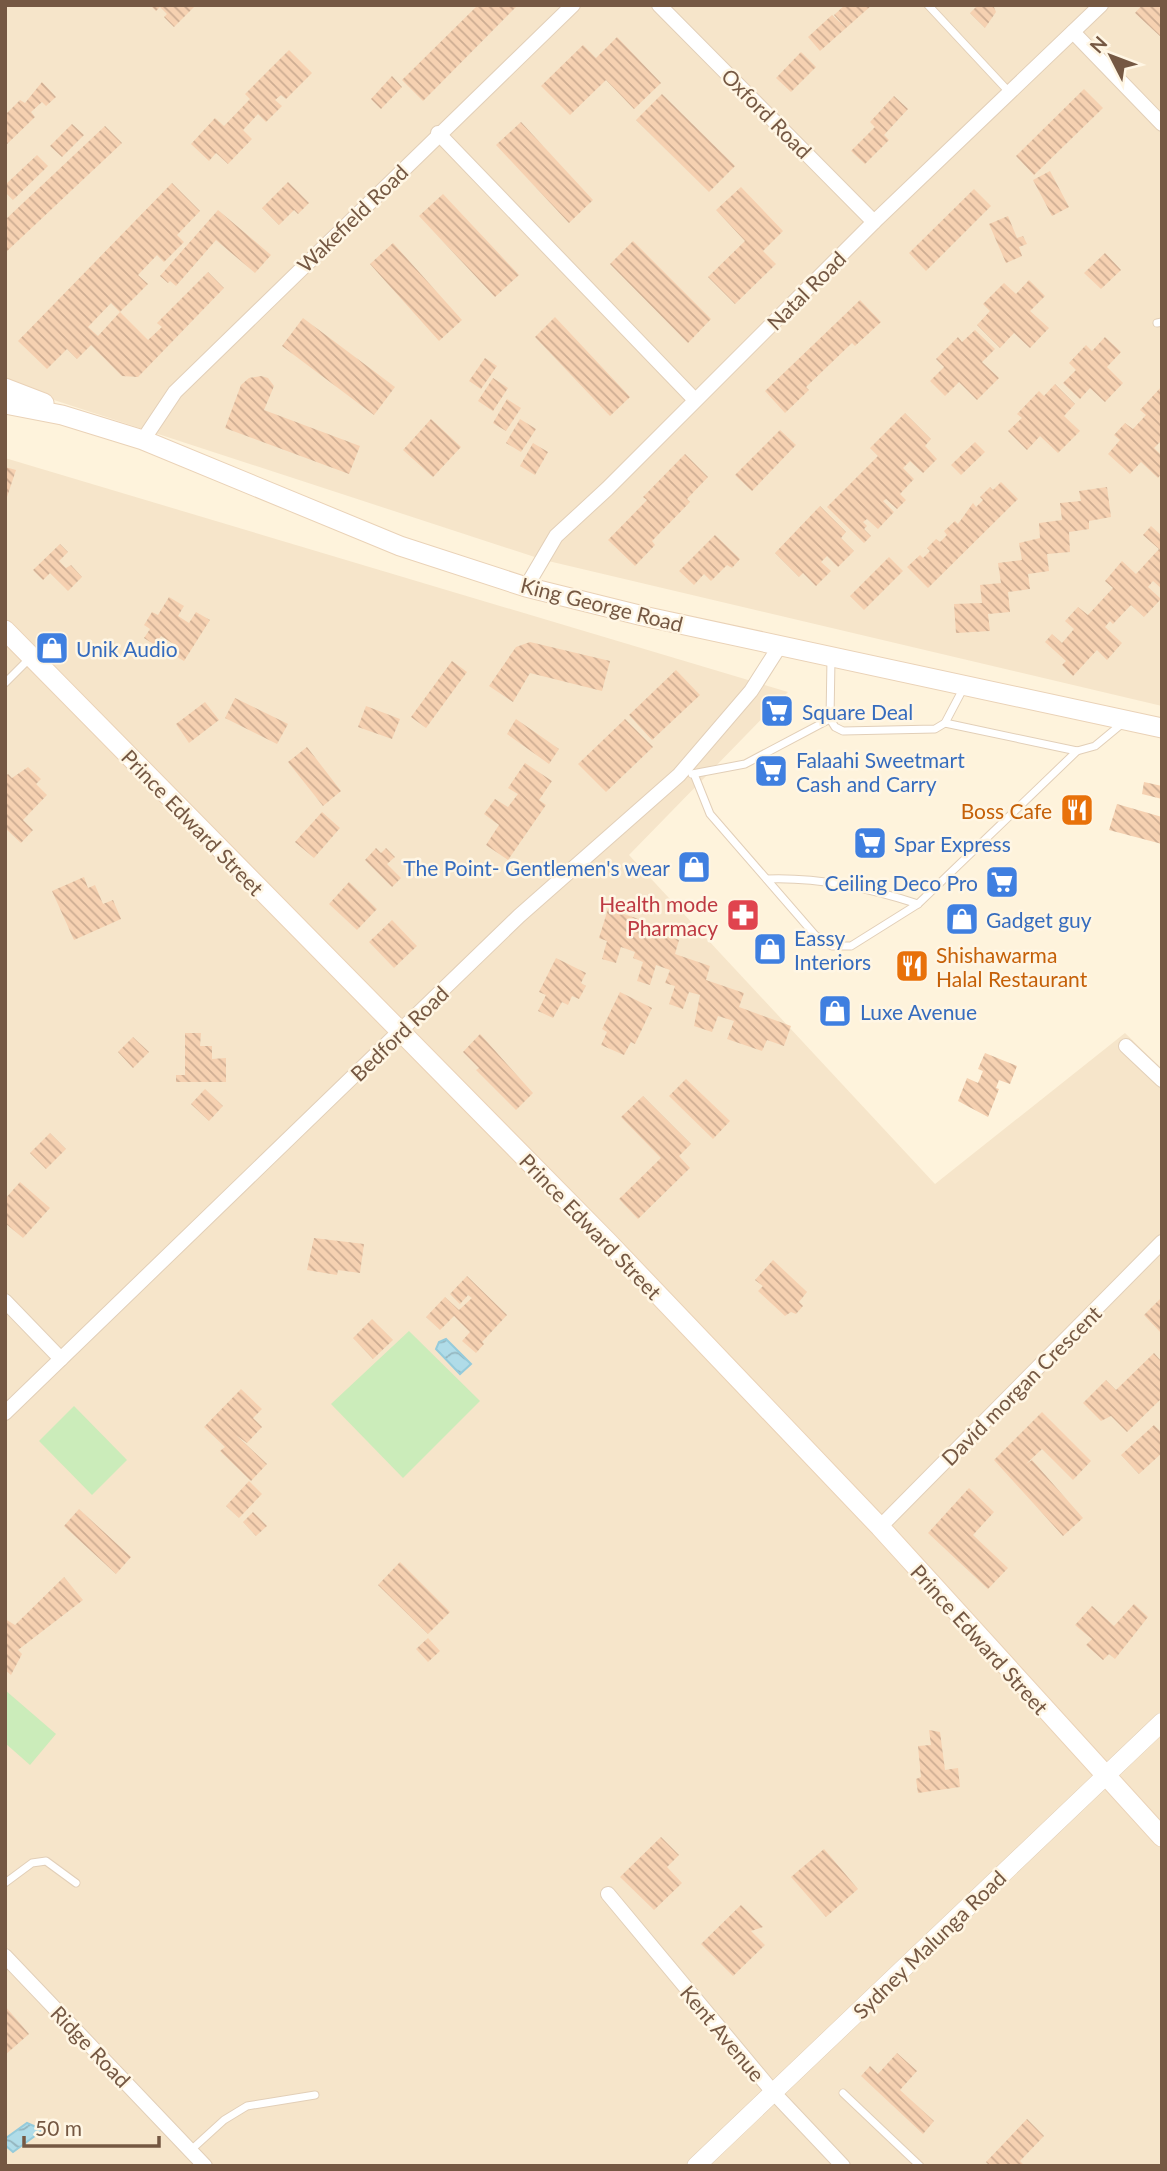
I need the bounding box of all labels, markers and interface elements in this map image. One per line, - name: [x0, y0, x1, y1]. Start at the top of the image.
- north arrow: [1076, 21, 1146, 91]
- text: N: [1085, 31, 1111, 57]
- street label: Oxford Road: [717, 63, 817, 163]
- street label: Wakefield Road: [292, 159, 412, 277]
- street label: Natal Road: [761, 245, 851, 335]
- street label: King George Road: [518, 572, 686, 636]
- shop icon: Unik Audio: [33, 629, 71, 667]
- place label: Unik Audio: [76, 636, 178, 661]
- supermarket icon: Square Deal: [758, 692, 796, 730]
- place label: Square Deal: [802, 699, 913, 724]
- street label: Prince Edward Street: [117, 744, 269, 900]
- place label: Falaahi Sweetmart Cash and Carry: [796, 747, 965, 796]
- supermarket icon: Falaahi Sweetmart Cash and Carry: [752, 752, 790, 790]
- restaurant icon: Boss Cafe: [1058, 791, 1096, 829]
- place label: Boss Cafe: [961, 798, 1052, 823]
- supermarket icon: Spar Express: [851, 824, 889, 862]
- place label: Spar Express: [894, 831, 1011, 856]
- shop icon: The Point- Gentlemen's wear: [675, 848, 713, 886]
- place label: The Point- Gentlemen's wear: [403, 855, 670, 880]
- supermarket icon: Ceiling Deco Pro: [983, 863, 1021, 901]
- place label: Ceiling Deco Pro: [824, 870, 978, 895]
- place label: Health mode Pharmacy: [599, 891, 718, 940]
- pharmacy icon: Health mode Pharmacy: [724, 896, 762, 934]
- shop icon: Gadget guy: [943, 900, 981, 938]
- place label: Gadget guy: [986, 907, 1092, 932]
- place label: Eassy Interiors: [794, 925, 871, 974]
- shop icon: Eassy Interiors: [751, 930, 789, 968]
- place label: Shishawarma Halal Restaurant: [936, 942, 1088, 991]
- restaurant icon: Shishawarma Halal Restaurant: [893, 947, 931, 985]
- street label: Bedford Road: [345, 980, 453, 1086]
- shop icon: Luxe Avenue: [816, 992, 854, 1030]
- place label: Luxe Avenue: [860, 999, 977, 1024]
- street label: Prince Edward Street: [515, 1148, 667, 1304]
- street label: David morgan Crescent: [936, 1300, 1106, 1470]
- street label: Prince Edward Street: [906, 1559, 1054, 1719]
- street label: Sydney Malunga Road: [847, 1865, 1011, 2023]
- street label: Kent Avenue: [676, 1980, 770, 2086]
- street label: Ridge Road: [46, 2000, 136, 2092]
- scale bar: [24, 2104, 159, 2148]
- text: 50 m: [35, 2115, 82, 2140]

